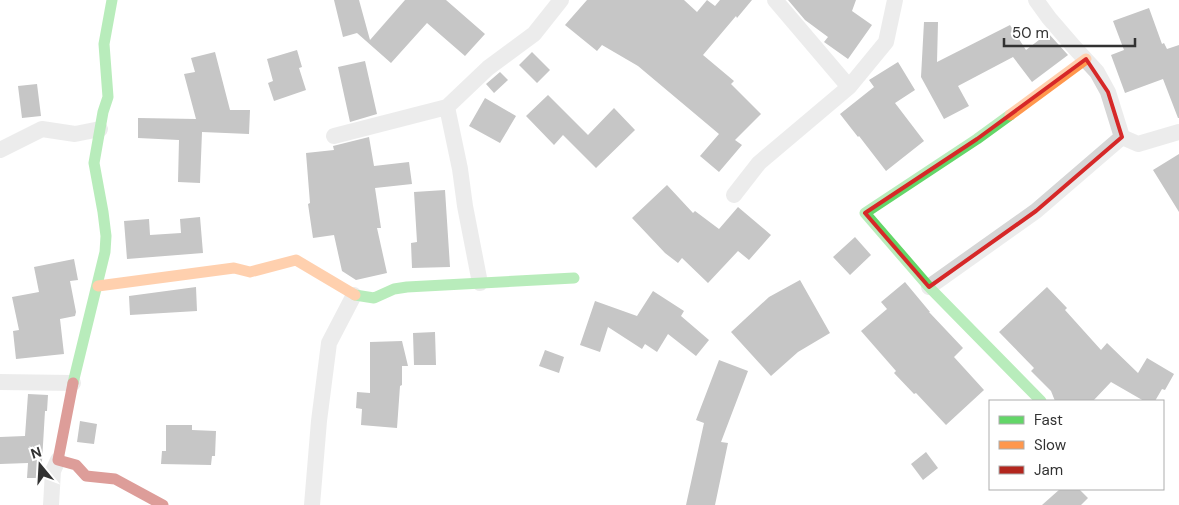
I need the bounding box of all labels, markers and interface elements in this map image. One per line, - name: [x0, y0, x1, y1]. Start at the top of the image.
- scale bar: [1004, 15, 1135, 47]
- text: 50 m: [1012, 23, 1049, 43]
- legend: [989, 400, 1164, 490]
- text: Fast: [1034, 410, 1063, 430]
- text: Slow: [1034, 435, 1067, 455]
- north arrow: [15, 440, 65, 490]
- text: N: [28, 442, 44, 463]
- text: Jam: [1034, 460, 1063, 480]

